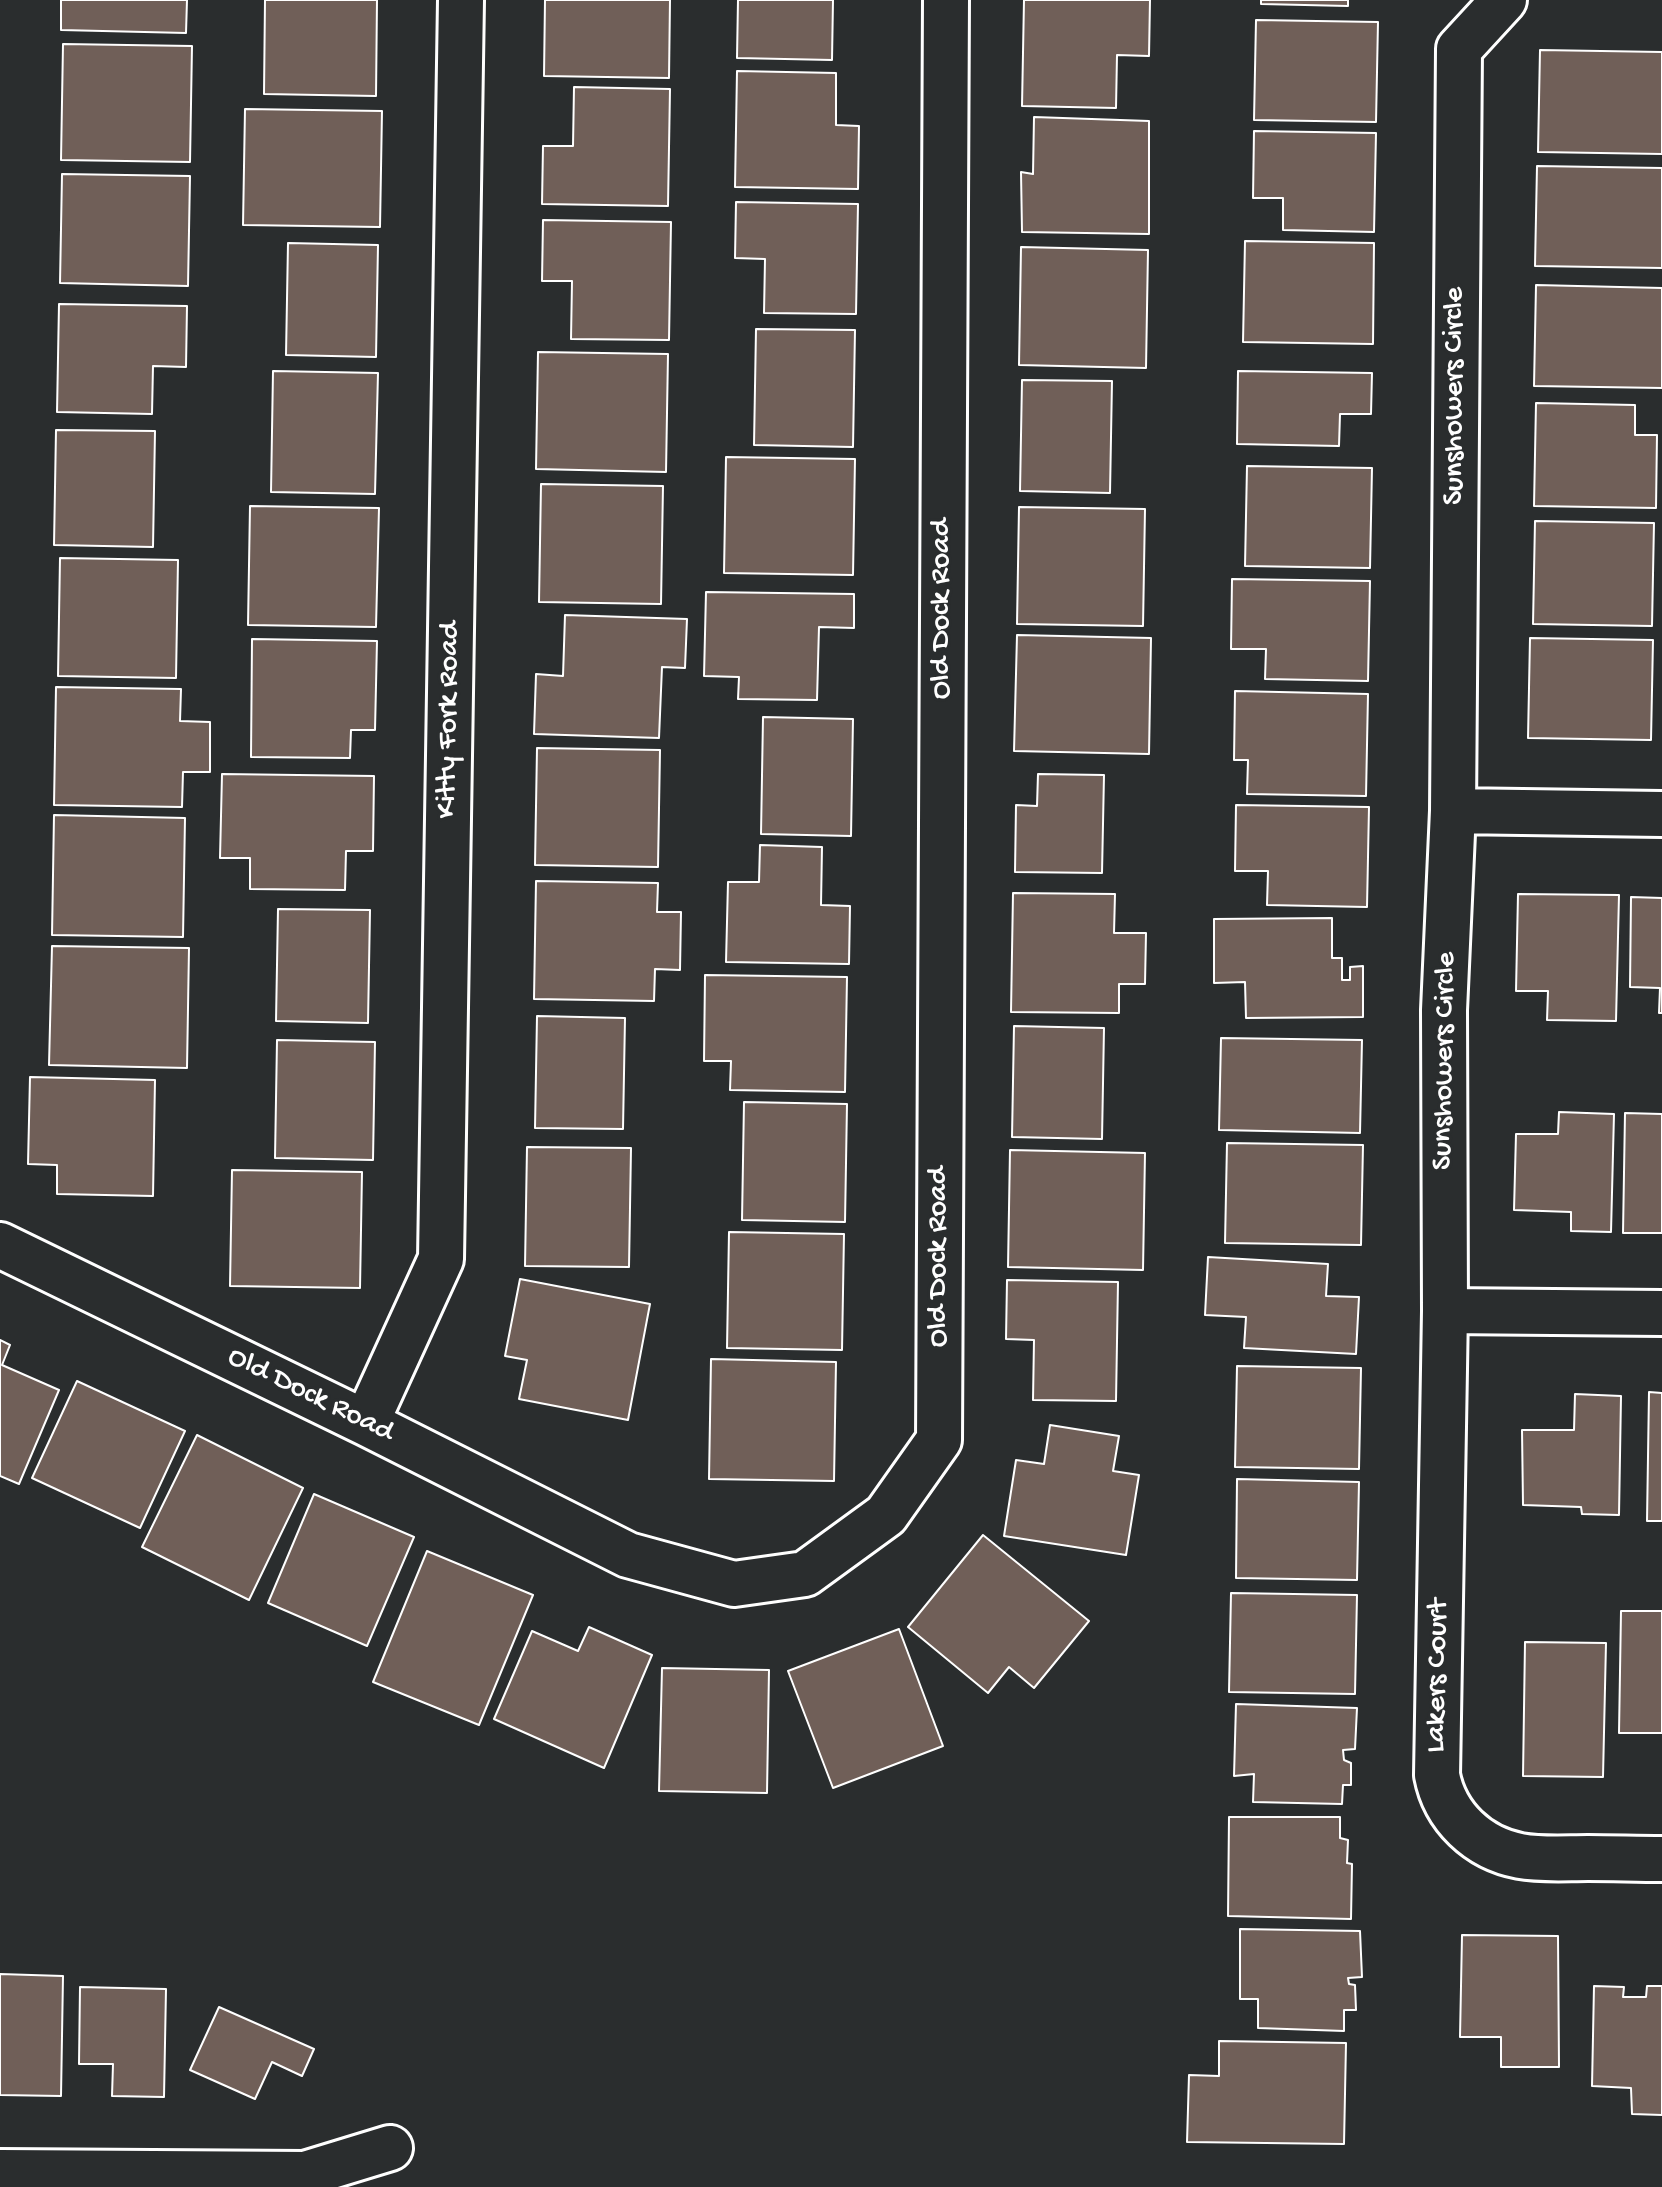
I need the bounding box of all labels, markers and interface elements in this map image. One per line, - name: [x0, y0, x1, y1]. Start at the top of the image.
- street label: Sunshowers Circle: [1438, 287, 1474, 505]
- street label: Old Dock Road: [925, 519, 961, 699]
- street label: Kitty Fork Road: [430, 621, 470, 819]
- street label: Sunshowers Circle: [1426, 952, 1466, 1170]
- street label: Old Dock Road: [922, 1167, 958, 1347]
- street label: Old Dock Road: [221, 1340, 399, 1452]
- street label: Lakers Court: [1420, 1599, 1458, 1753]

